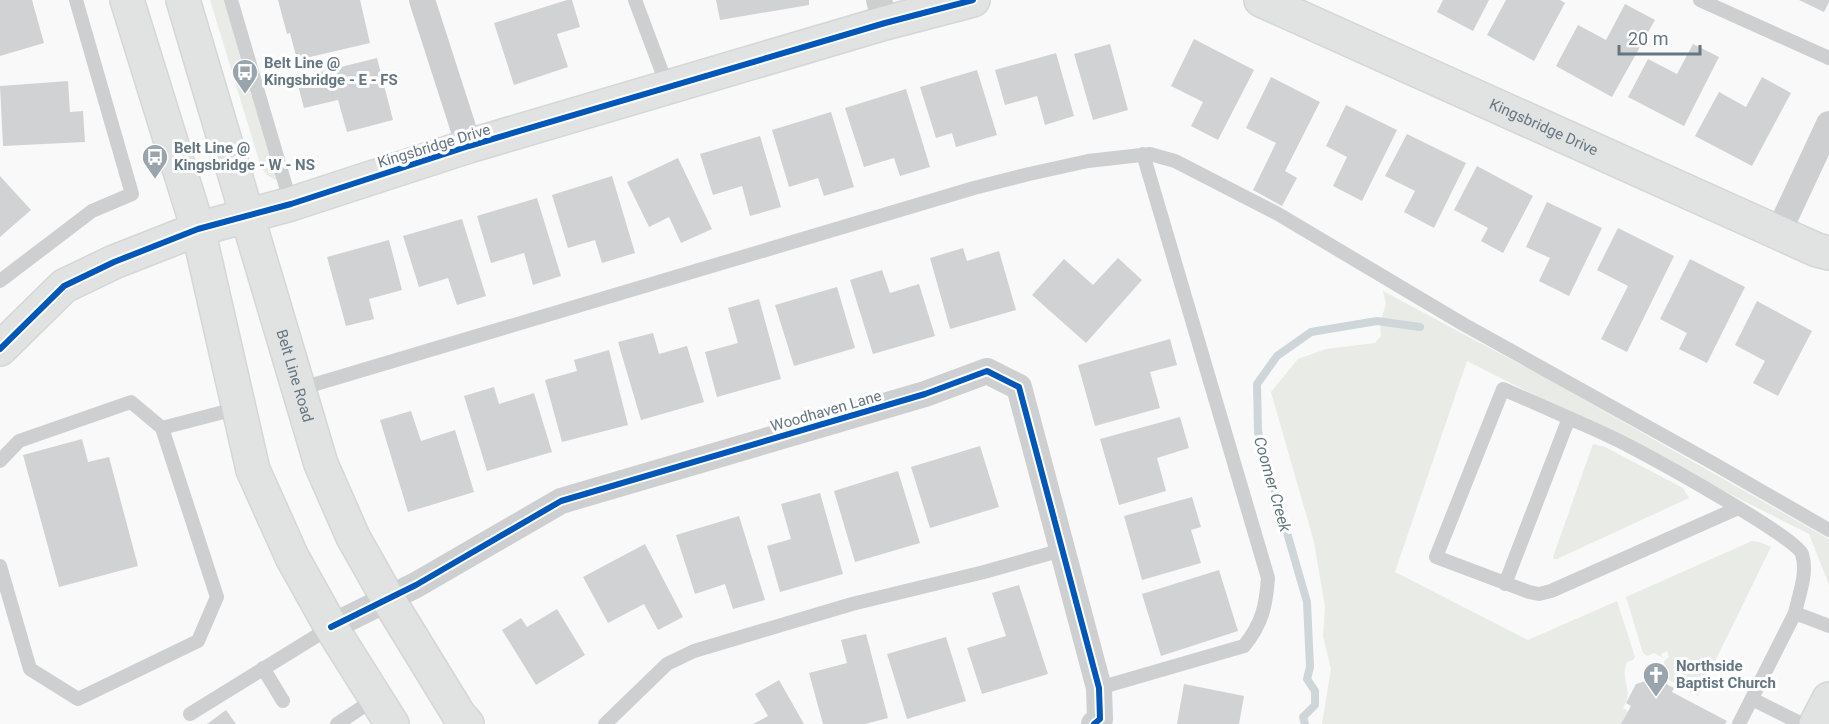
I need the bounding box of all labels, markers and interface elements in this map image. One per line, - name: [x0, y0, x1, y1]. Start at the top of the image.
- scale bar: [1619, 18, 1700, 56]
- text: 20 m: [1628, 28, 1668, 49]
- place label: Belt Line @ Kingsbridge - E - FS: [264, 54, 398, 89]
- bus stop icon: Belt Line @ Kingsbridge - E - FS: [230, 57, 260, 95]
- street label: Kingsbridge Drive: [1487, 95, 1601, 159]
- street label: Kingsbridge Drive: [375, 120, 493, 172]
- place label: Belt Line @ Kingsbridge - W - NS: [174, 139, 315, 174]
- bus stop icon: Belt Line @ Kingsbridge - W - NS: [140, 142, 170, 180]
- street label: Belt Line Road: [272, 327, 317, 424]
- street label: Woodhaven Lane: [768, 387, 884, 435]
- water label: Coomer Creek: [1250, 434, 1296, 535]
- place label: Northside Baptist Church: [1676, 657, 1776, 692]
- church icon: Northside Baptist Church: [1641, 660, 1671, 698]

